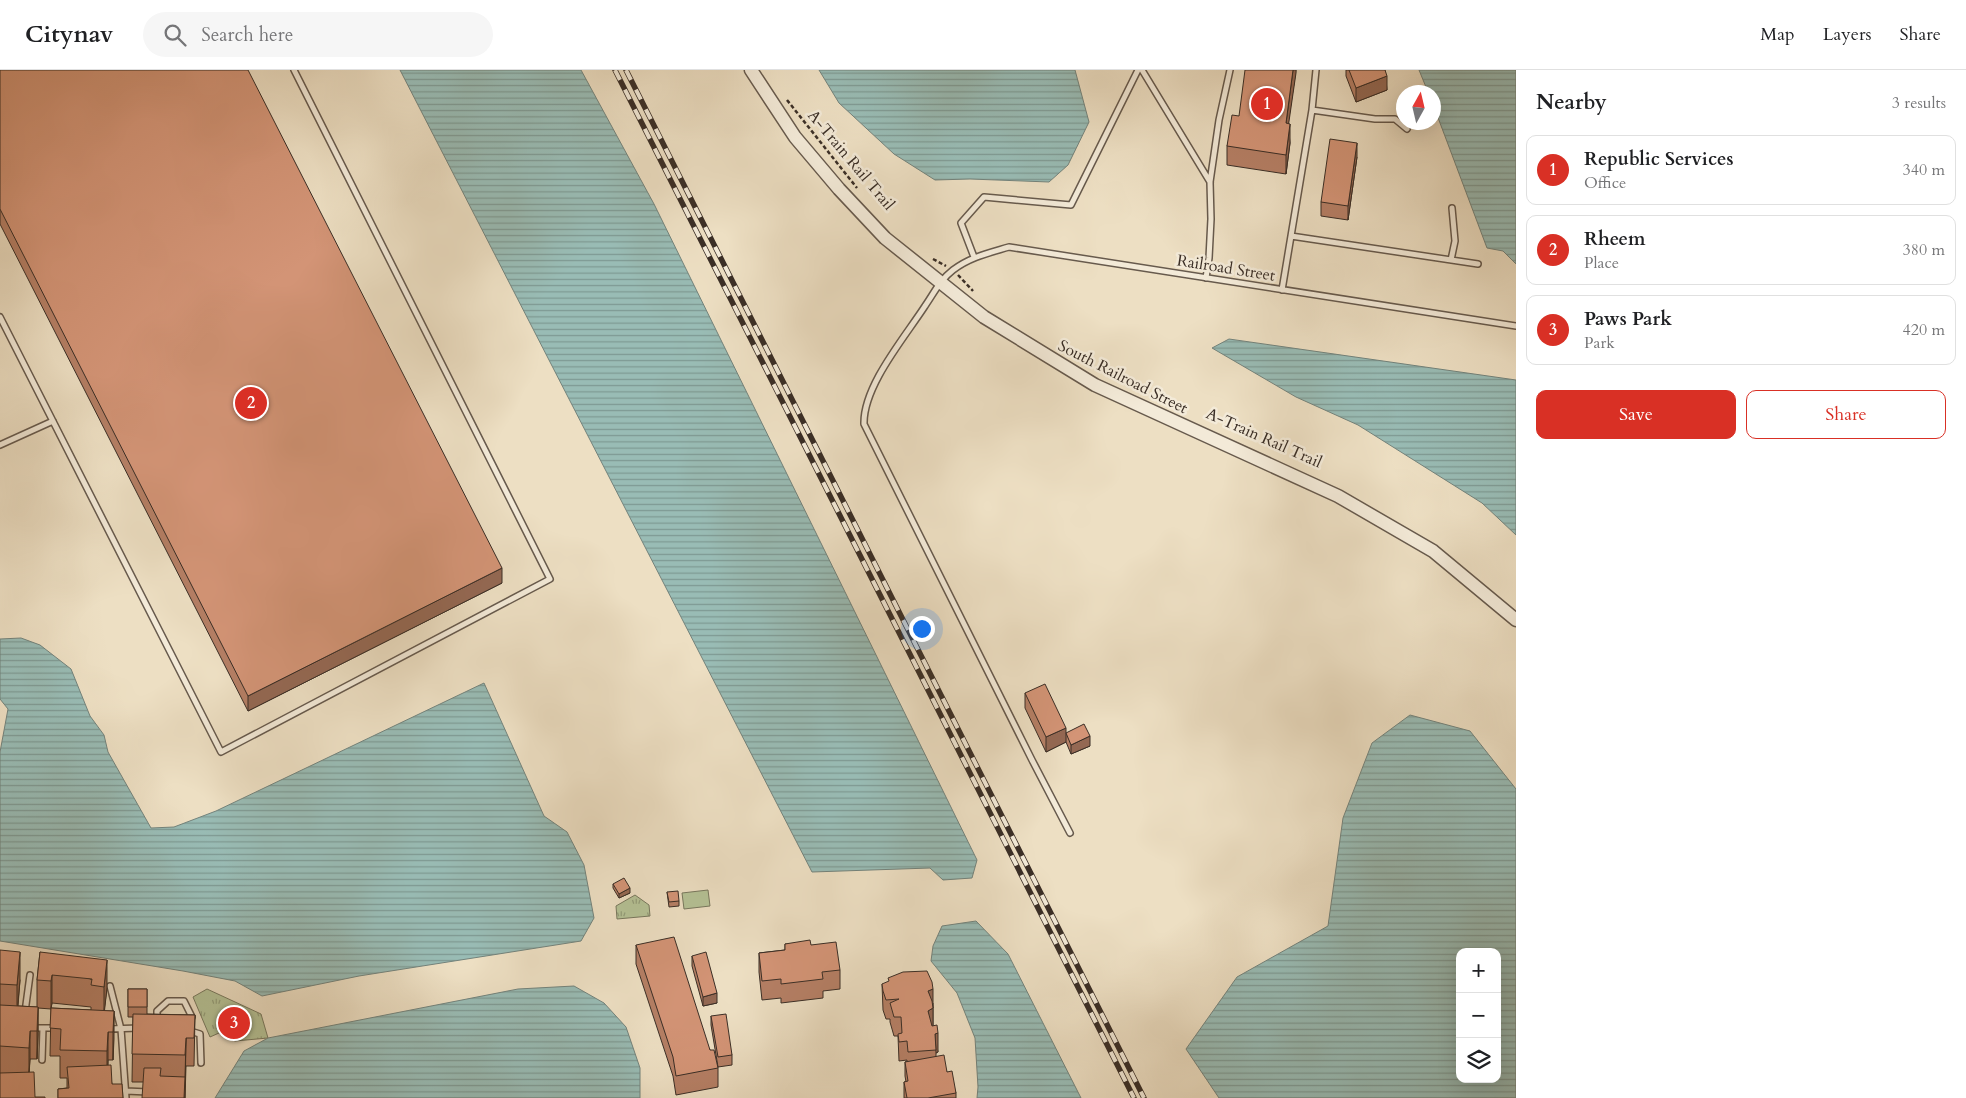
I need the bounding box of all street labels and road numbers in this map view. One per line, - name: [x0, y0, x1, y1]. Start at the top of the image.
- street label: A-Train Rail Trail: [802, 105, 900, 215]
- street label: Railroad Street: [1175, 249, 1277, 287]
- street label: South Railroad Street: [1054, 335, 1192, 419]
- street label: A-Train Rail Trail: [1203, 403, 1325, 473]

